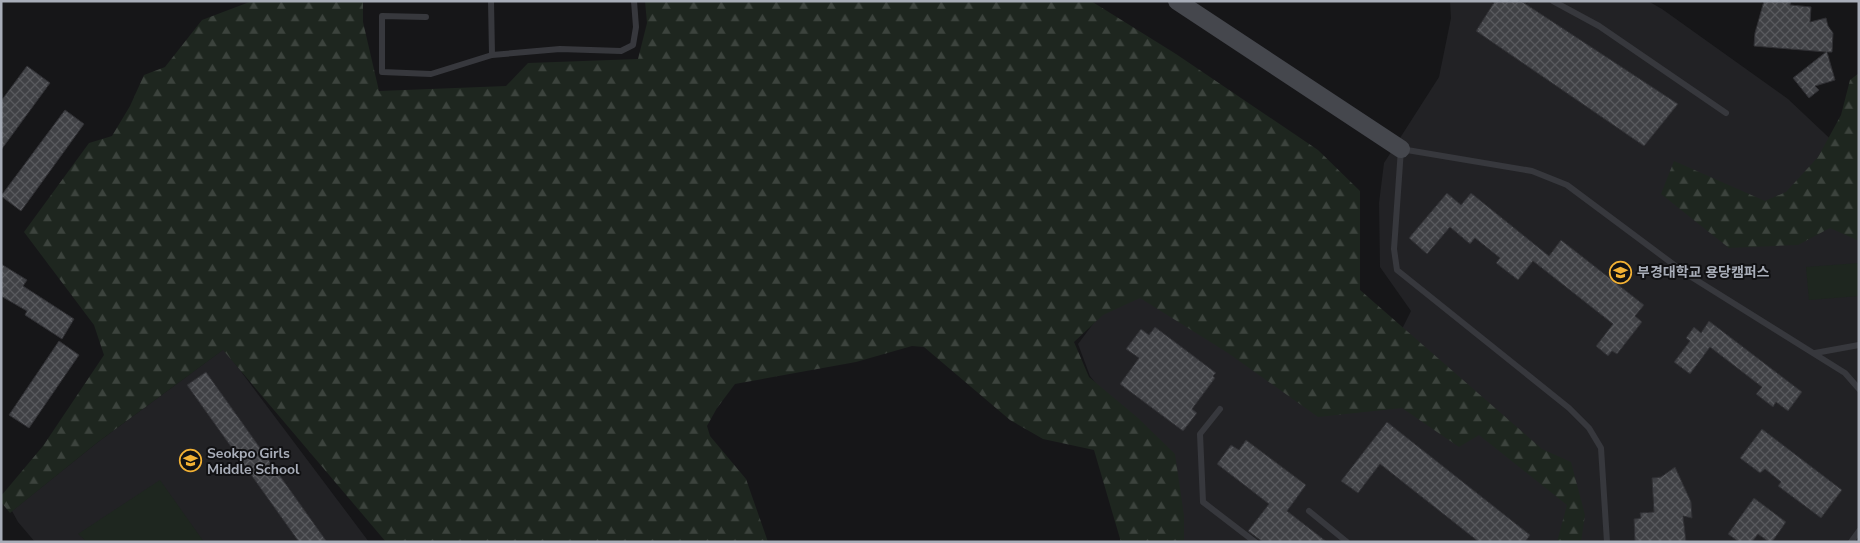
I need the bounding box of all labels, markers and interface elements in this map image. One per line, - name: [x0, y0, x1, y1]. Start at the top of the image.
- school or university icon: 부경대학교 용당캠퍼스: [1609, 260, 1633, 284]
- place label: 부경대학교 용당캠퍼스: [1637, 263, 1770, 282]
- place label: Seokpo Girls Middle School: [207, 444, 300, 479]
- school or university icon: Seokpo Girls Middle School: [179, 449, 203, 473]

